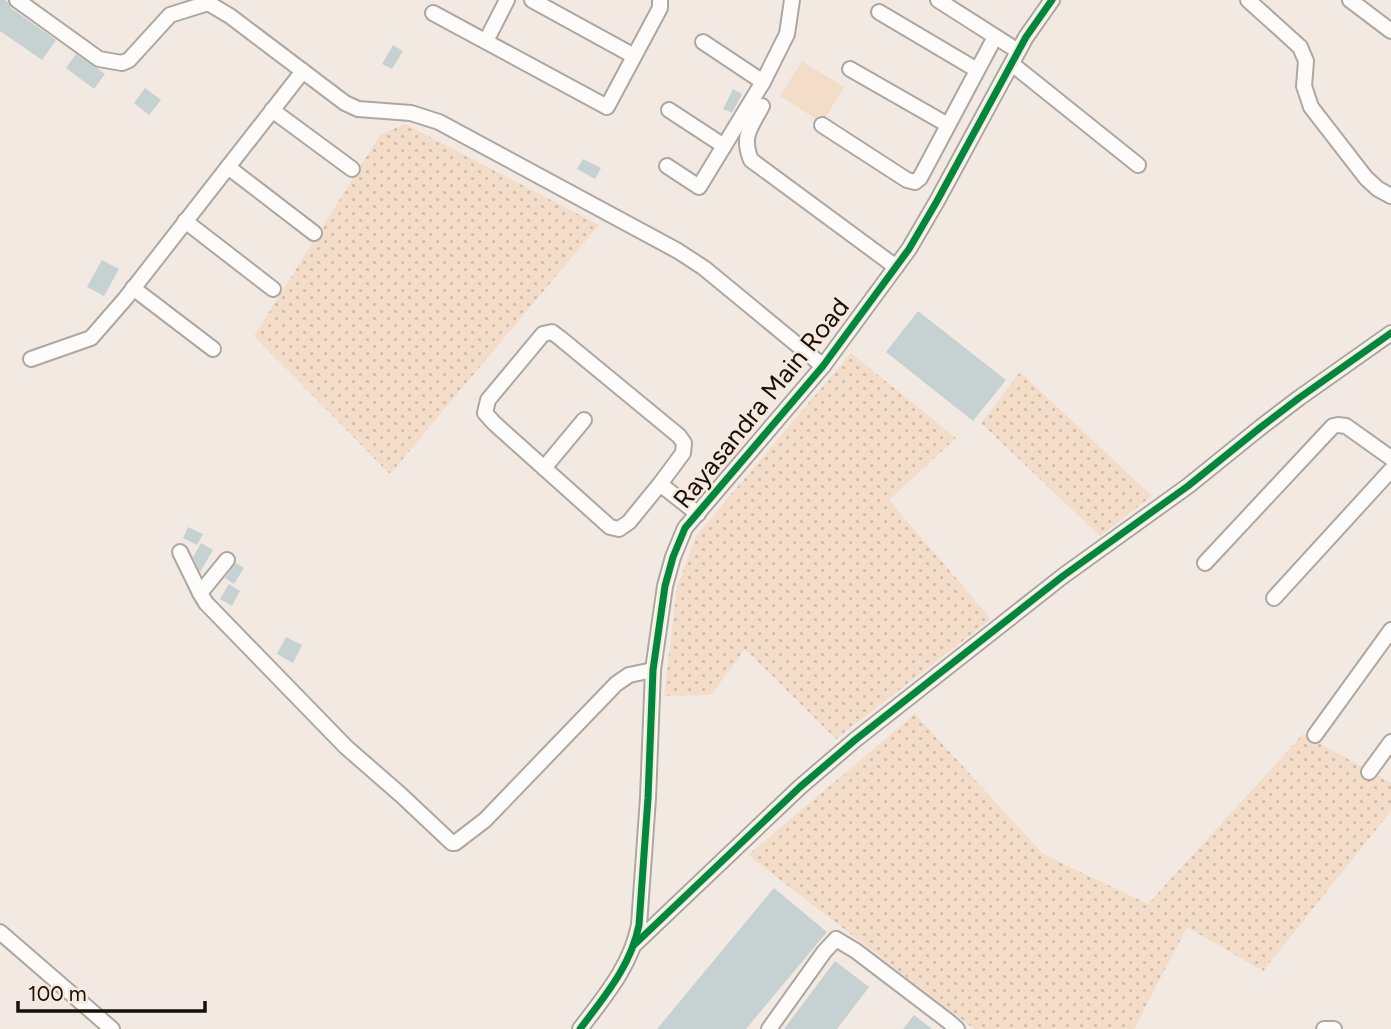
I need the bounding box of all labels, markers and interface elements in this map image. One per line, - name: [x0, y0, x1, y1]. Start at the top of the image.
- street label: Rayasandra Main Road: [666, 291, 856, 515]
- scale bar: [18, 970, 205, 1014]
- text: 100 m: [28, 981, 87, 1006]

